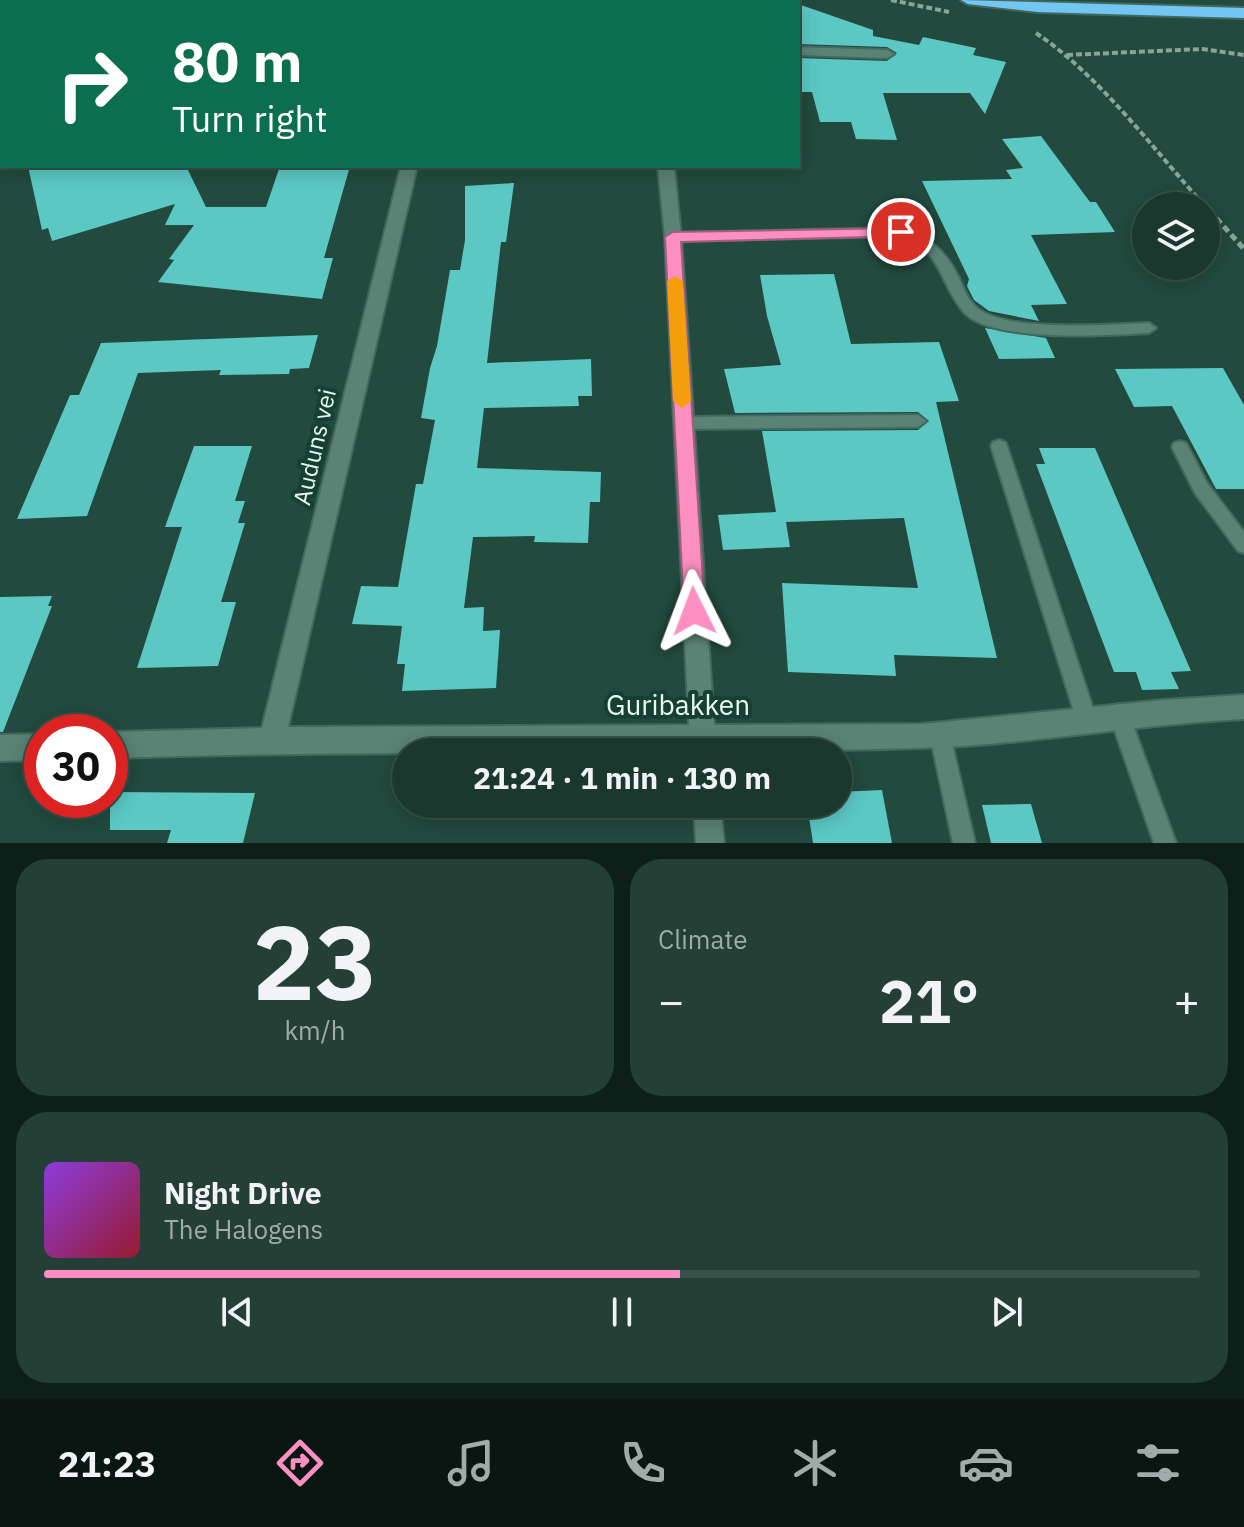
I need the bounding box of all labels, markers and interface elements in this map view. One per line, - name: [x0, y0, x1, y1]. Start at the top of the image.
- text: 80 m: [172, 25, 302, 97]
- icon: right: [40, 32, 144, 136]
- text: Turn right: [172, 95, 328, 142]
- map controls: [1132, 192, 1220, 280]
- button: layers: [1132, 192, 1220, 280]
- pin: [867, 198, 935, 266]
- icon: arrive: [879, 210, 923, 254]
- street label: Auduns vei: [285, 386, 343, 508]
- position arrow: [652, 569, 736, 653]
- street label: Guribakken: [606, 686, 750, 723]
- speed limit sign: 30: [24, 714, 128, 818]
- text: 21:24 · 1 min · 130 m: [473, 758, 771, 797]
- text: 23: [253, 893, 377, 1029]
- text: Climate: [658, 922, 748, 956]
- text: 21°: [879, 961, 979, 1040]
- text: −: [658, 972, 684, 1029]
- text: +: [1174, 972, 1200, 1029]
- text: km/h: [284, 1013, 346, 1047]
- text: Night Drive: [164, 1173, 322, 1212]
- text: The Halogens: [164, 1212, 323, 1246]
- icon: previous: [215, 1290, 259, 1334]
- icon: pause: [600, 1290, 644, 1334]
- icon: next: [985, 1290, 1029, 1334]
- icon: directions: [272, 1435, 328, 1491]
- icon: music: [443, 1435, 499, 1491]
- icon: phone: [615, 1435, 671, 1491]
- icon: climate: [787, 1435, 843, 1491]
- icon: car: [958, 1435, 1014, 1491]
- icon: filters: [1130, 1435, 1186, 1491]
- text: 21:23: [58, 1440, 156, 1487]

